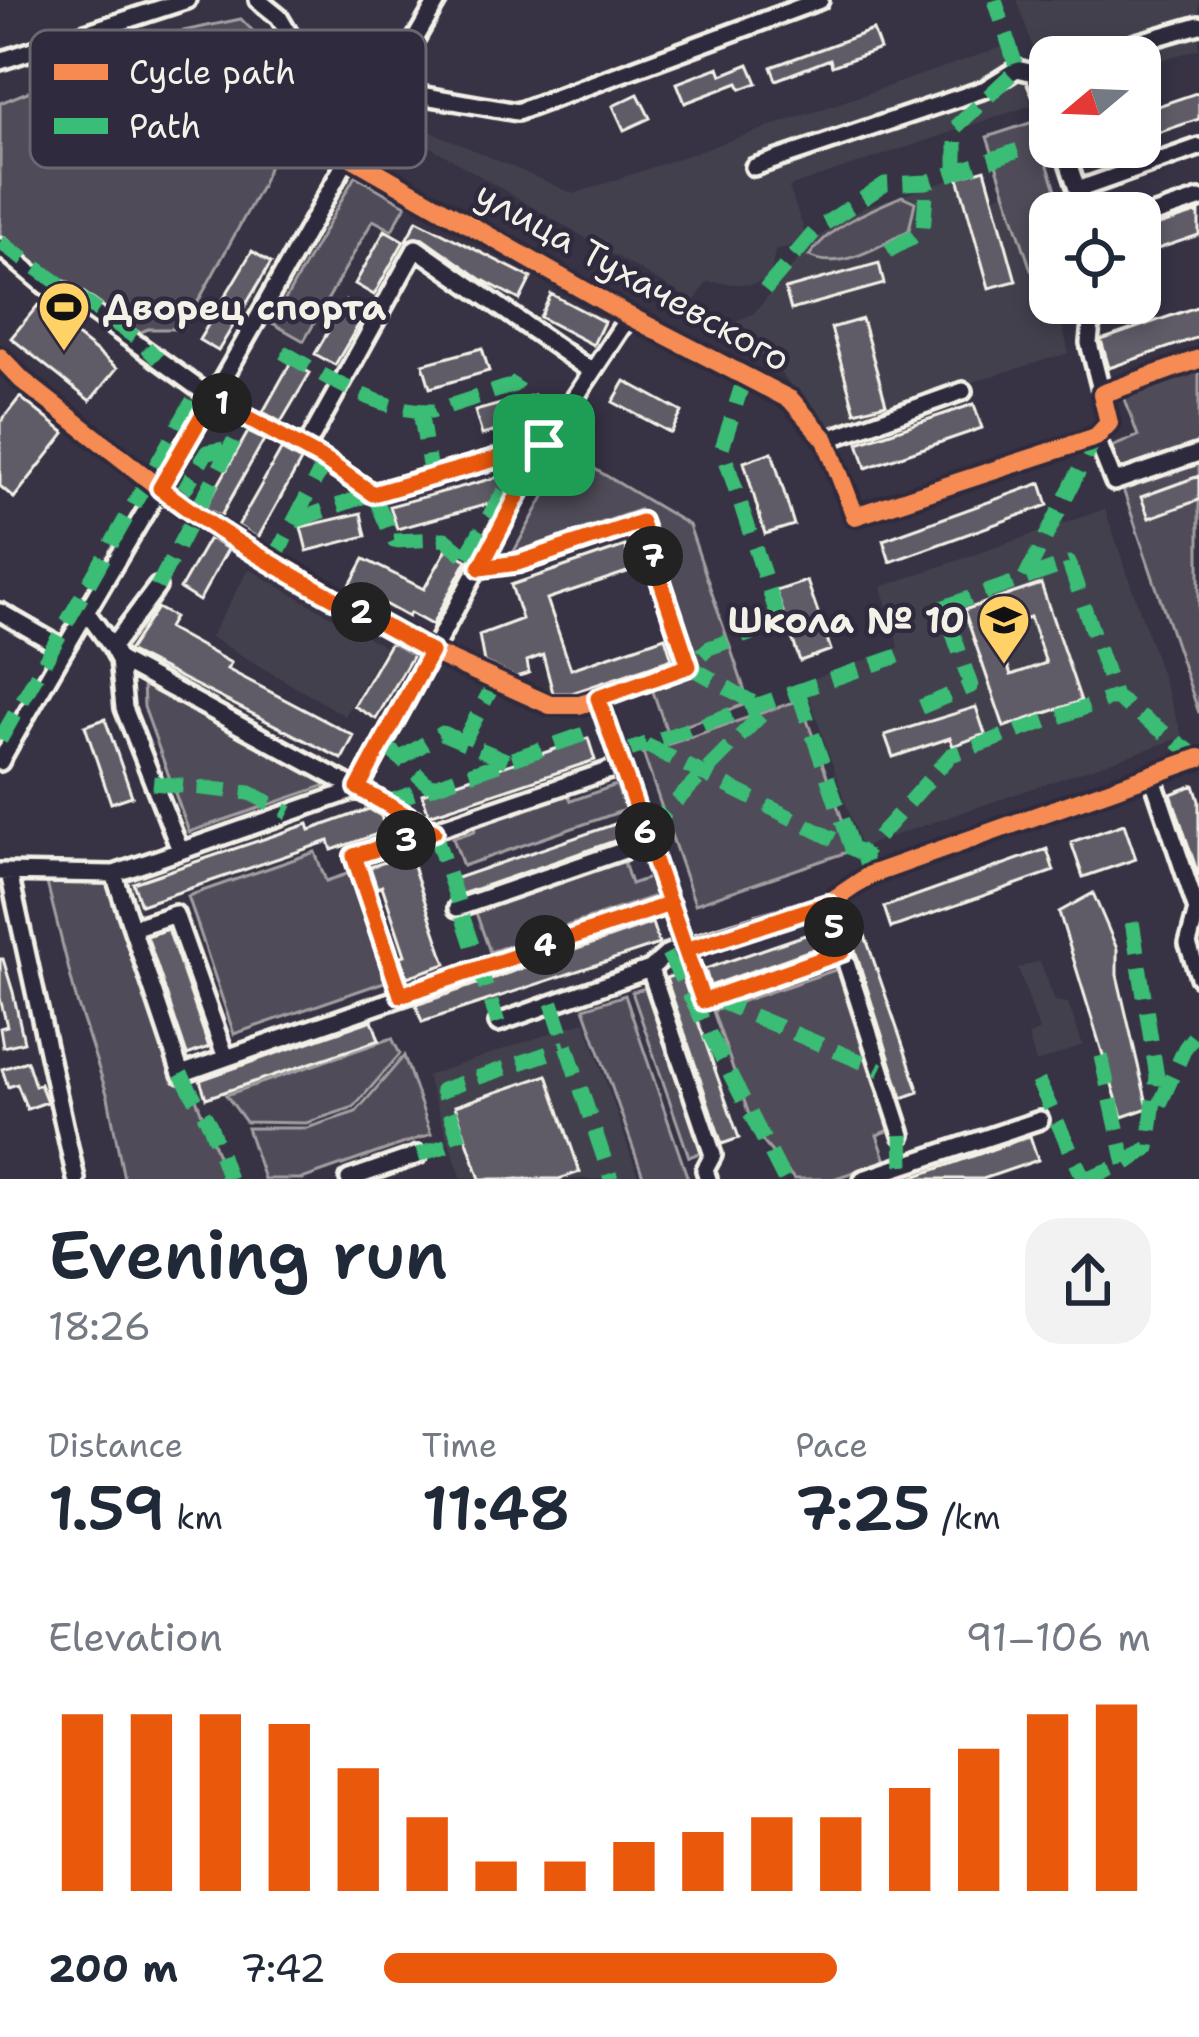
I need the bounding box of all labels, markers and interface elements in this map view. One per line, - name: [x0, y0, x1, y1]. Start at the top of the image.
- legend: [30, 30, 426, 168]
- north arrow: [1029, 36, 1161, 168]
- map controls: [1029, 36, 1161, 324]
- text: Cycle path: [129, 50, 296, 95]
- text: Path: [129, 104, 201, 149]
- street label: улица Тухачевского: [467, 169, 799, 383]
- button: locate: [1029, 192, 1161, 324]
- sports icon: Дворец спорта: [36, 279, 92, 353]
- place label: Дворец спорта: [103, 283, 387, 332]
- pin: 1: [192, 373, 252, 433]
- text: 1: [214, 380, 230, 425]
- pin: [493, 394, 595, 496]
- icon: arrive: [511, 412, 577, 478]
- pin: 7: [623, 526, 683, 586]
- text: 7: [641, 533, 665, 578]
- pin: 2: [331, 582, 391, 642]
- text: 2: [349, 589, 373, 634]
- school or university icon: Школа № 10: [976, 592, 1032, 666]
- place label: Школа № 10: [728, 596, 965, 645]
- pin: 6: [615, 802, 675, 862]
- text: 6: [633, 809, 657, 854]
- pin: 3: [376, 810, 436, 870]
- text: 3: [394, 817, 418, 862]
- pin: 5: [804, 897, 864, 957]
- text: 5: [824, 904, 844, 949]
- pin: 4: [515, 915, 575, 975]
- text: 4: [533, 922, 557, 967]
- text: Evening run: [48, 1211, 448, 1299]
- button: share: [1025, 1218, 1151, 1344]
- text: 18:26: [48, 1300, 151, 1352]
- text: Distance: [48, 1423, 183, 1468]
- text: Time: [422, 1423, 497, 1468]
- text: Pace: [795, 1423, 868, 1468]
- text: 1.59: [48, 1468, 165, 1548]
- text: 11:48: [422, 1468, 571, 1548]
- text: 7:25: [795, 1468, 930, 1548]
- text: km: [165, 1495, 223, 1540]
- text: /km: [930, 1495, 1001, 1540]
- text: Elevation: [48, 1611, 223, 1663]
- text: 91–106 m: [965, 1611, 1151, 1663]
- text: 200 m: [48, 1942, 178, 1994]
- text: 7:42: [240, 1942, 326, 1994]

